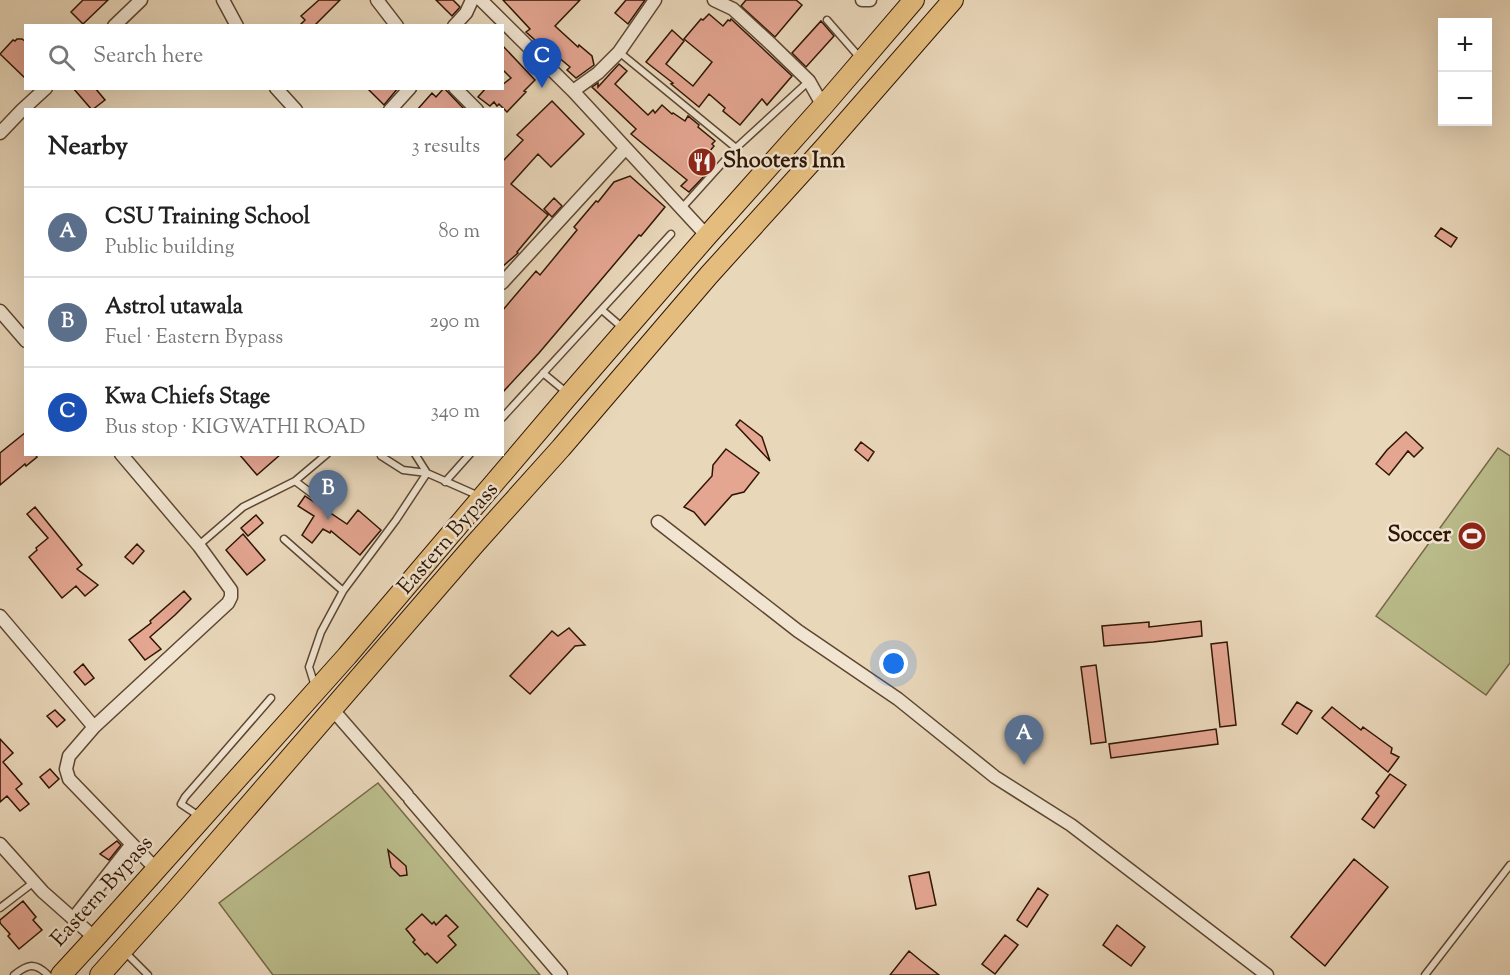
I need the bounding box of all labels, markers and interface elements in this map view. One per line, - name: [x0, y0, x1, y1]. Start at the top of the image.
- map controls: [1438, 18, 1492, 126]
- button: +: [1438, 18, 1492, 72]
- search box: [24, 24, 504, 90]
- pin: C: [522, 38, 562, 88]
- icon: search: [45, 41, 78, 74]
- text: Search here: [93, 41, 203, 73]
- button: −: [1438, 72, 1492, 126]
- text: Nearby: [48, 129, 128, 166]
- text: 3 results: [411, 133, 480, 162]
- restaurant icon: Shooters Inn: [686, 146, 718, 178]
- place label: Shooters Inn: [723, 146, 845, 178]
- text: CSU Training School: [105, 202, 310, 234]
- text: A: [59, 218, 76, 247]
- text: 80 m: [439, 218, 480, 247]
- text: Public building: [105, 234, 235, 263]
- text: Astrol utawala: [105, 292, 243, 324]
- text: B: [61, 308, 74, 337]
- text: 290 m: [430, 308, 480, 337]
- text: Fuel · Eastern Bypass: [105, 324, 283, 353]
- text: Kwa Chiefs Stage: [105, 382, 270, 414]
- text: C: [59, 398, 76, 427]
- text: 340 m: [431, 398, 480, 427]
- text: Bus stop · KIGWATHI ROAD: [105, 414, 365, 443]
- pin: B: [308, 470, 348, 520]
- street label: Eastern Bypass: [391, 476, 507, 602]
- place label: Soccer: [1387, 520, 1452, 552]
- sports icon: Soccer: [1456, 520, 1488, 552]
- your location: [879, 649, 908, 678]
- pin: A: [1004, 716, 1044, 765]
- street label: Eastern Bypass: [44, 829, 162, 955]

